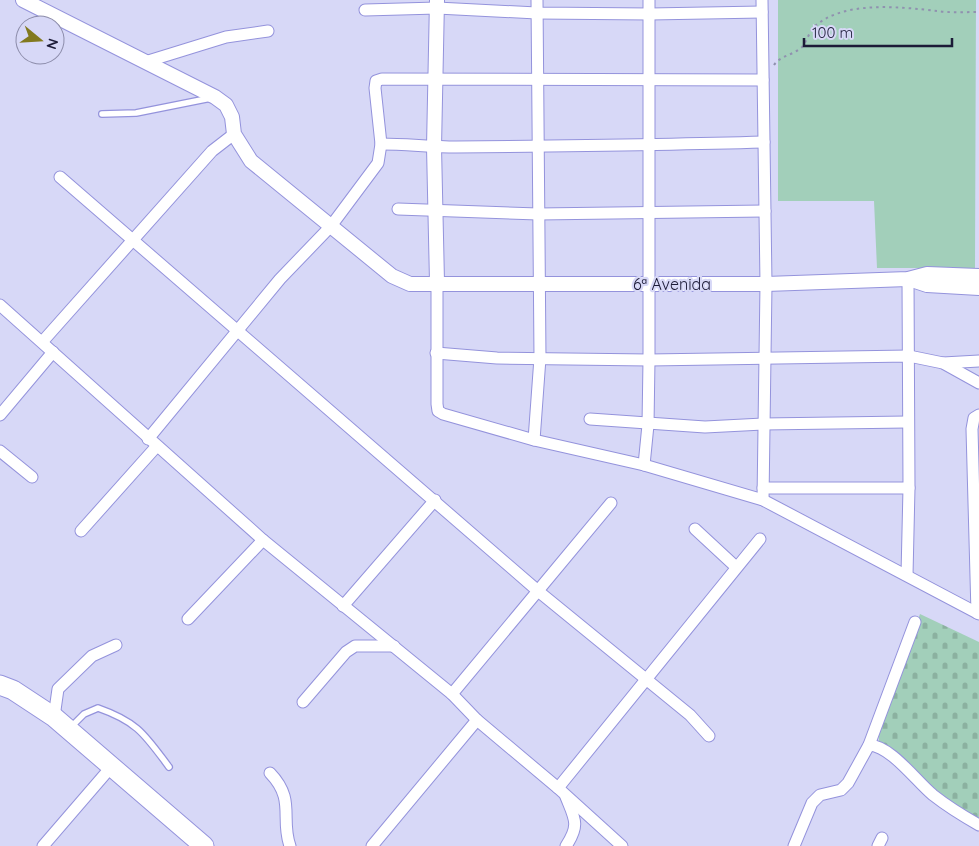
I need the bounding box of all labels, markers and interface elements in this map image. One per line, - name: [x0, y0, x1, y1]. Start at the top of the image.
- north arrow: [15, 15, 65, 65]
- scale bar: [804, 15, 952, 47]
- text: 100 m: [812, 23, 853, 42]
- text: N: [42, 36, 63, 52]
- street label: 6ª Avenida: [633, 274, 711, 294]

